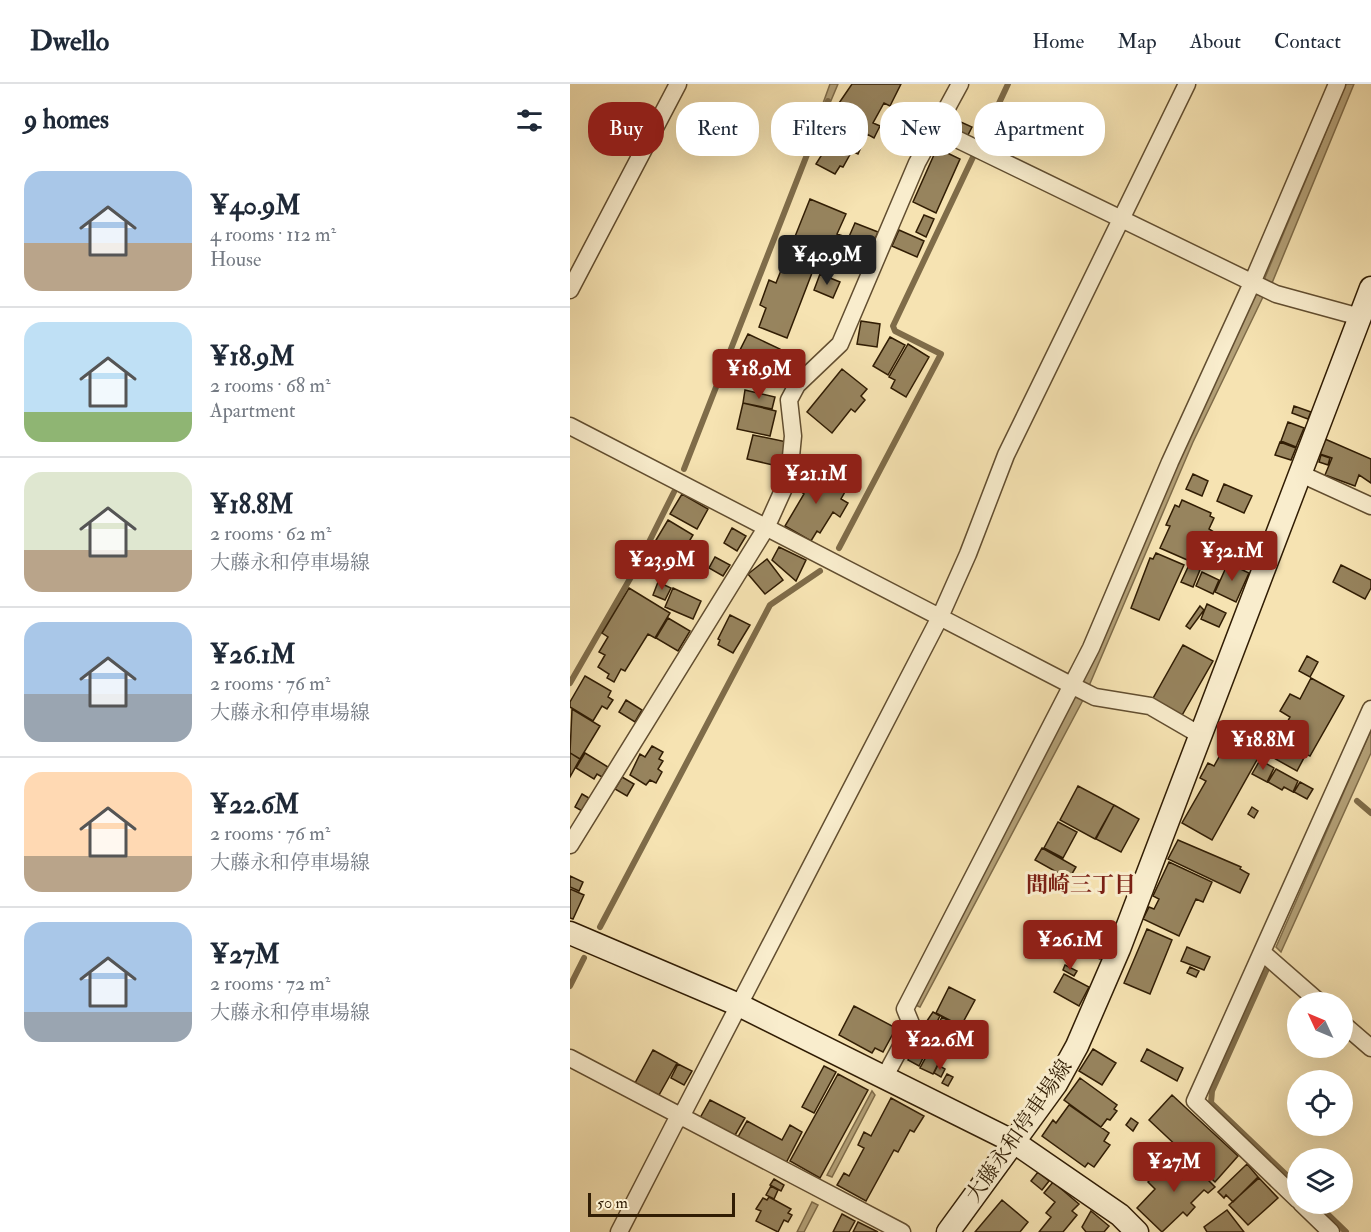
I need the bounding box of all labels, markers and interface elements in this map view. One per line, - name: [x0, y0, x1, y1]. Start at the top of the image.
- text: Dwello: [30, 24, 109, 59]
- text: Home: [1032, 28, 1084, 55]
- text: Map: [1117, 28, 1157, 55]
- text: About: [1190, 28, 1241, 55]
- text: Contact: [1274, 28, 1341, 55]
- chip: Buy: [588, 102, 664, 156]
- chip: Rent: [676, 102, 759, 156]
- chip: Filters: [771, 102, 868, 156]
- chip: New: [880, 102, 962, 156]
- chip: Apartment: [974, 102, 1105, 156]
- text: 9 homes: [24, 104, 109, 136]
- icon: filters: [513, 104, 546, 137]
- text: ¥40.9M: [210, 190, 300, 222]
- icon: home: [72, 195, 144, 267]
- text: 4 rooms · 112 m²: [210, 222, 336, 247]
- pin: ¥40.9M: [778, 235, 876, 286]
- text: ¥40.9M: [792, 242, 862, 267]
- text: House: [210, 247, 261, 272]
- text: ¥18.9M: [210, 341, 295, 373]
- icon: home: [72, 346, 144, 418]
- pin: ¥18.9M: [710, 349, 808, 400]
- text: ¥18.9M: [726, 356, 792, 381]
- text: 2 rooms · 68 m²: [210, 373, 331, 398]
- text: Apartment: [210, 398, 295, 423]
- pin: ¥21.1M: [767, 454, 865, 505]
- text: ¥21.1M: [785, 461, 847, 486]
- text: ¥18.8M: [210, 489, 293, 521]
- icon: home: [72, 496, 144, 568]
- text: 2 rooms · 62 m²: [210, 521, 331, 546]
- pin: ¥32.1M: [1183, 531, 1281, 582]
- text: ¥32.1M: [1200, 538, 1264, 563]
- pin: ¥23.9M: [613, 540, 711, 591]
- text: ¥23.9M: [629, 547, 695, 572]
- text: 大藤永和停車場線: [210, 550, 370, 575]
- text: ¥26.1M: [210, 639, 295, 671]
- icon: home: [72, 646, 144, 718]
- text: 2 rooms · 76 m²: [210, 671, 330, 696]
- text: 大藤永和停車場線: [210, 700, 370, 725]
- pin: ¥18.8M: [1214, 720, 1312, 771]
- text: ¥18.8M: [1231, 727, 1295, 752]
- text: ¥22.6M: [210, 789, 299, 821]
- icon: home: [72, 796, 144, 868]
- text: 2 rooms · 76 m²: [210, 821, 330, 846]
- text: 大藤永和停車場線: [210, 850, 370, 875]
- district label: 間崎三丁目: [1026, 871, 1136, 899]
- pin: ¥26.1M: [1021, 920, 1119, 971]
- text: ¥26.1M: [1037, 927, 1103, 952]
- text: ¥27M: [210, 939, 280, 971]
- icon: home: [72, 946, 144, 1018]
- text: 2 rooms · 72 m²: [210, 971, 330, 996]
- north arrow: [1287, 992, 1353, 1058]
- map controls: [1287, 992, 1353, 1214]
- text: 大藤永和停車場線: [210, 1000, 370, 1025]
- pin: ¥22.6M: [891, 1020, 989, 1071]
- text: ¥22.6M: [906, 1027, 974, 1052]
- street label: 大藤永和停車場線: [960, 1054, 1078, 1208]
- button: locate: [1287, 1070, 1353, 1136]
- pin: ¥27M: [1138, 1142, 1210, 1193]
- button: layers: [1287, 1148, 1353, 1214]
- text: ¥27M: [1147, 1149, 1201, 1174]
- scale bar: [588, 1190, 735, 1218]
- text: 50 m: [597, 1193, 628, 1213]

